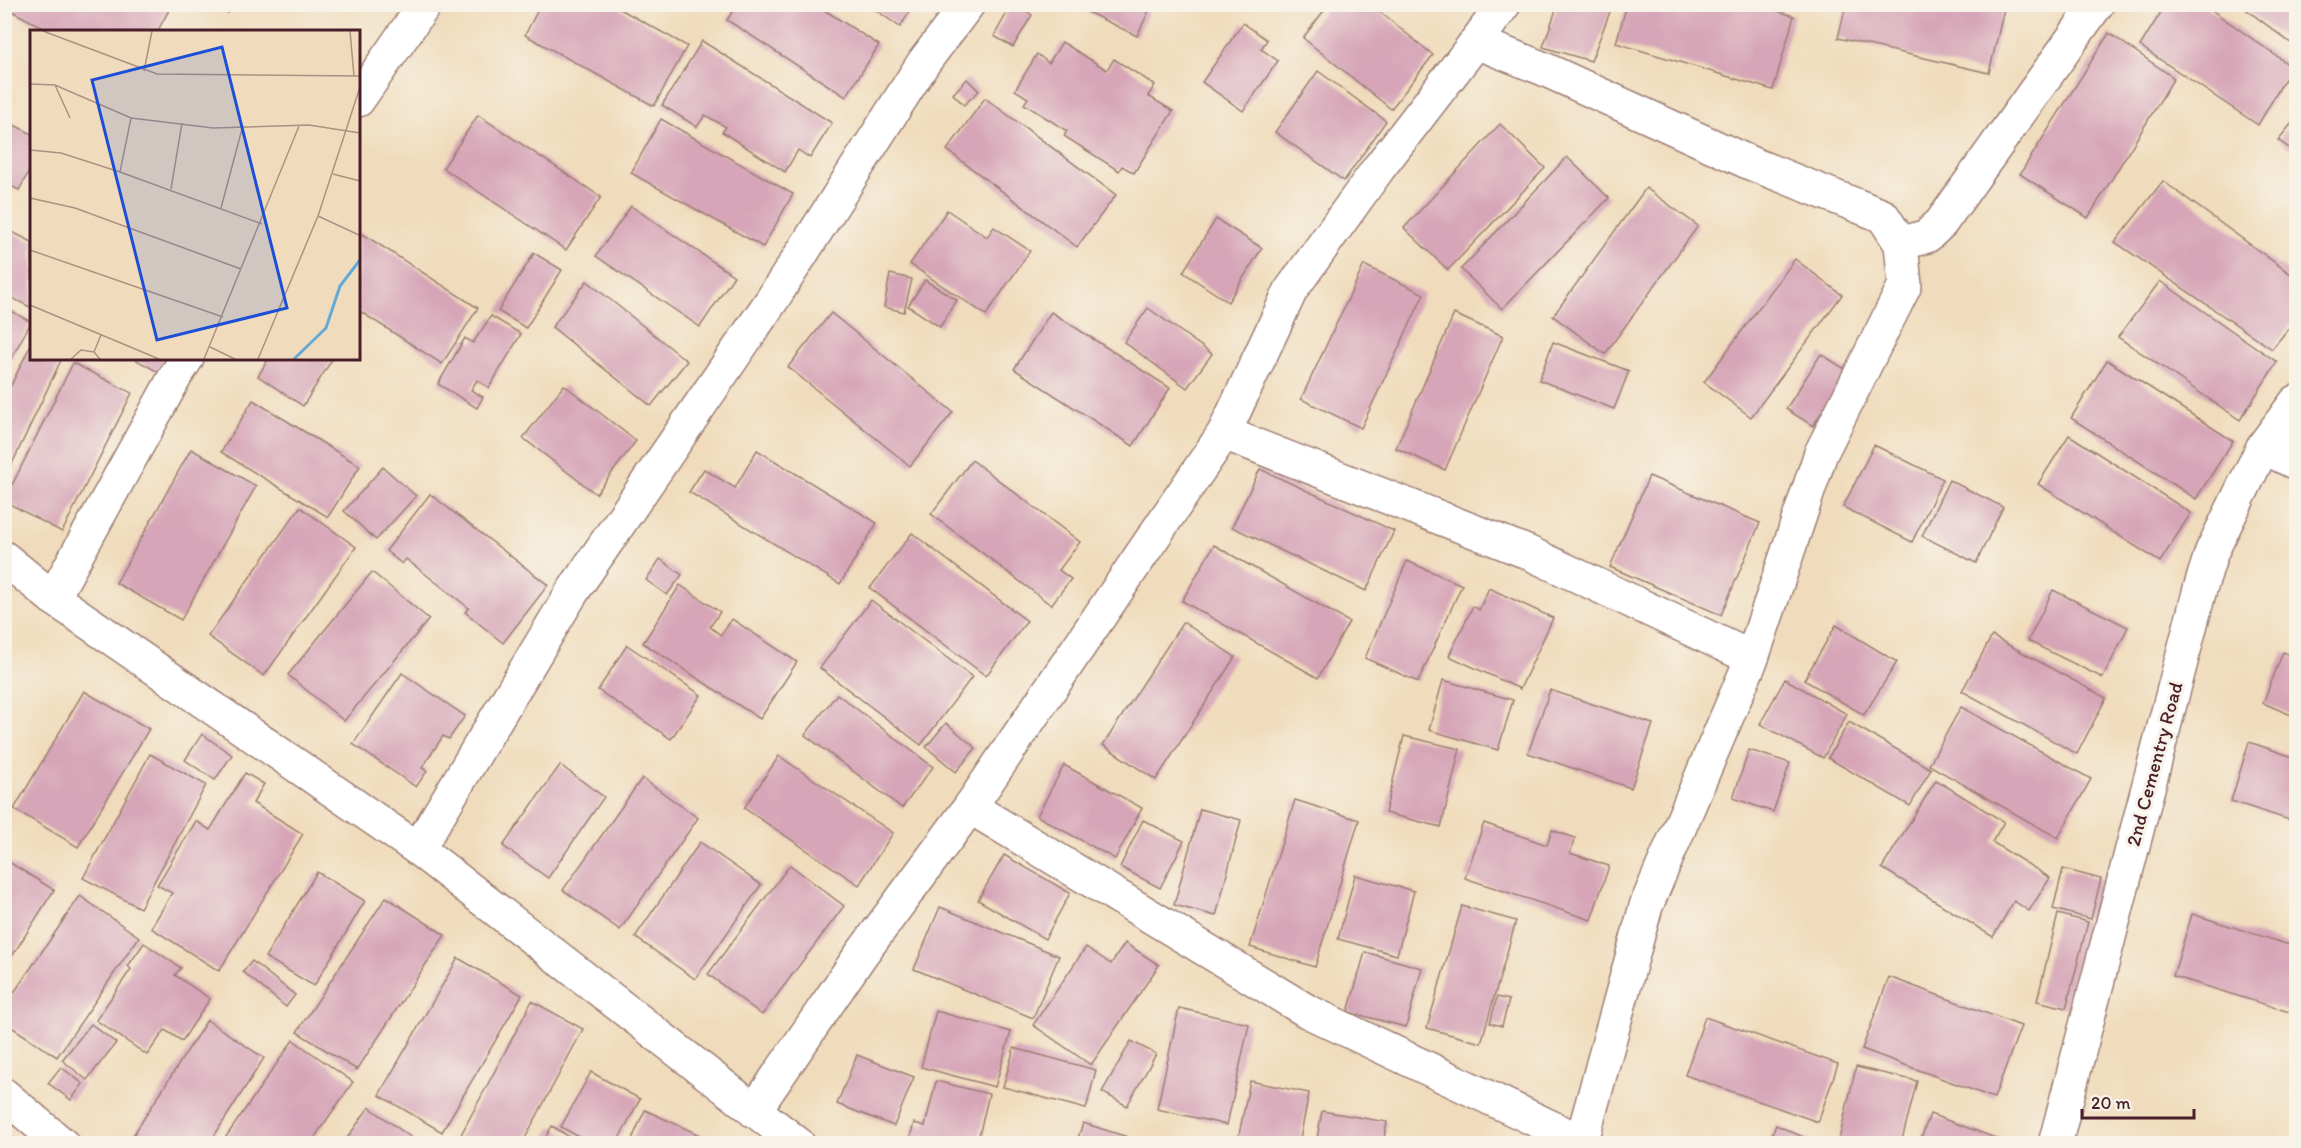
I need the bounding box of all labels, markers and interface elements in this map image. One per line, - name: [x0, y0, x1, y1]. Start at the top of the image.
- inset map: [30, 30, 360, 360]
- street label: 2nd Cementry Road: [2121, 679, 2188, 849]
- scale bar: [2082, 1082, 2194, 1120]
- text: 20 m: [2091, 1092, 2131, 1114]

